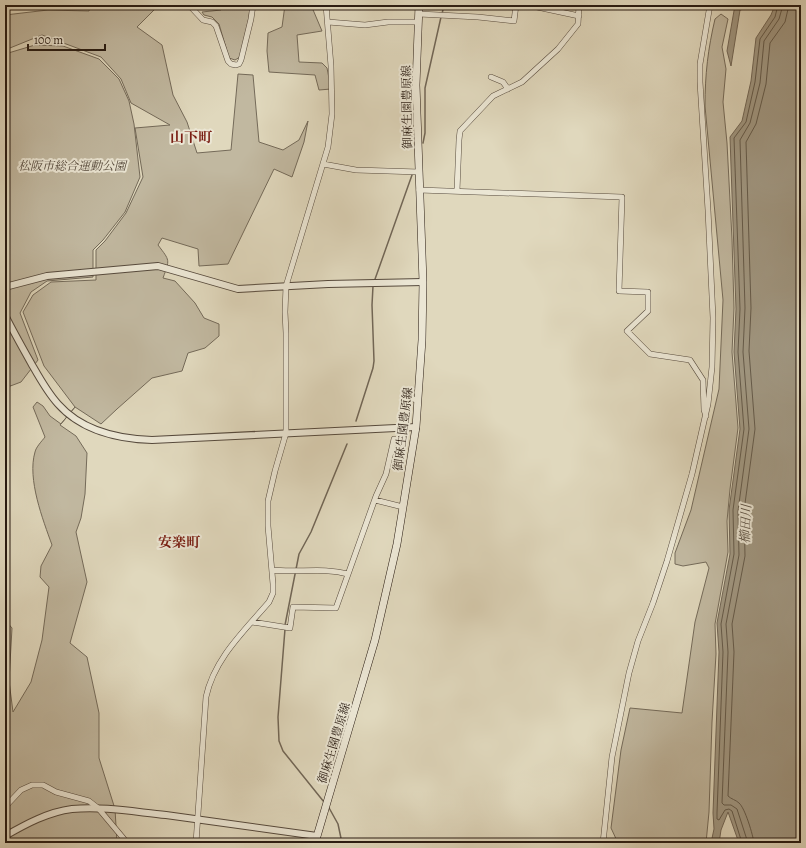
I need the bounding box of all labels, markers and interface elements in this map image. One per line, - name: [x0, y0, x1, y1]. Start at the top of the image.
- scale bar: [28, 26, 105, 52]
- text: 100 m: [34, 32, 63, 48]
- street label: 御麻生園豊原線: [398, 65, 416, 149]
- district label: 山下町: [170, 128, 213, 147]
- park label: 松阪市総合運動公園: [18, 158, 128, 174]
- street label: 御麻生園豊原線: [390, 386, 416, 472]
- water label: 櫛田川: [736, 502, 755, 544]
- district label: 安楽町: [158, 533, 201, 552]
- street label: 御麻生園豊原線: [314, 700, 354, 786]

